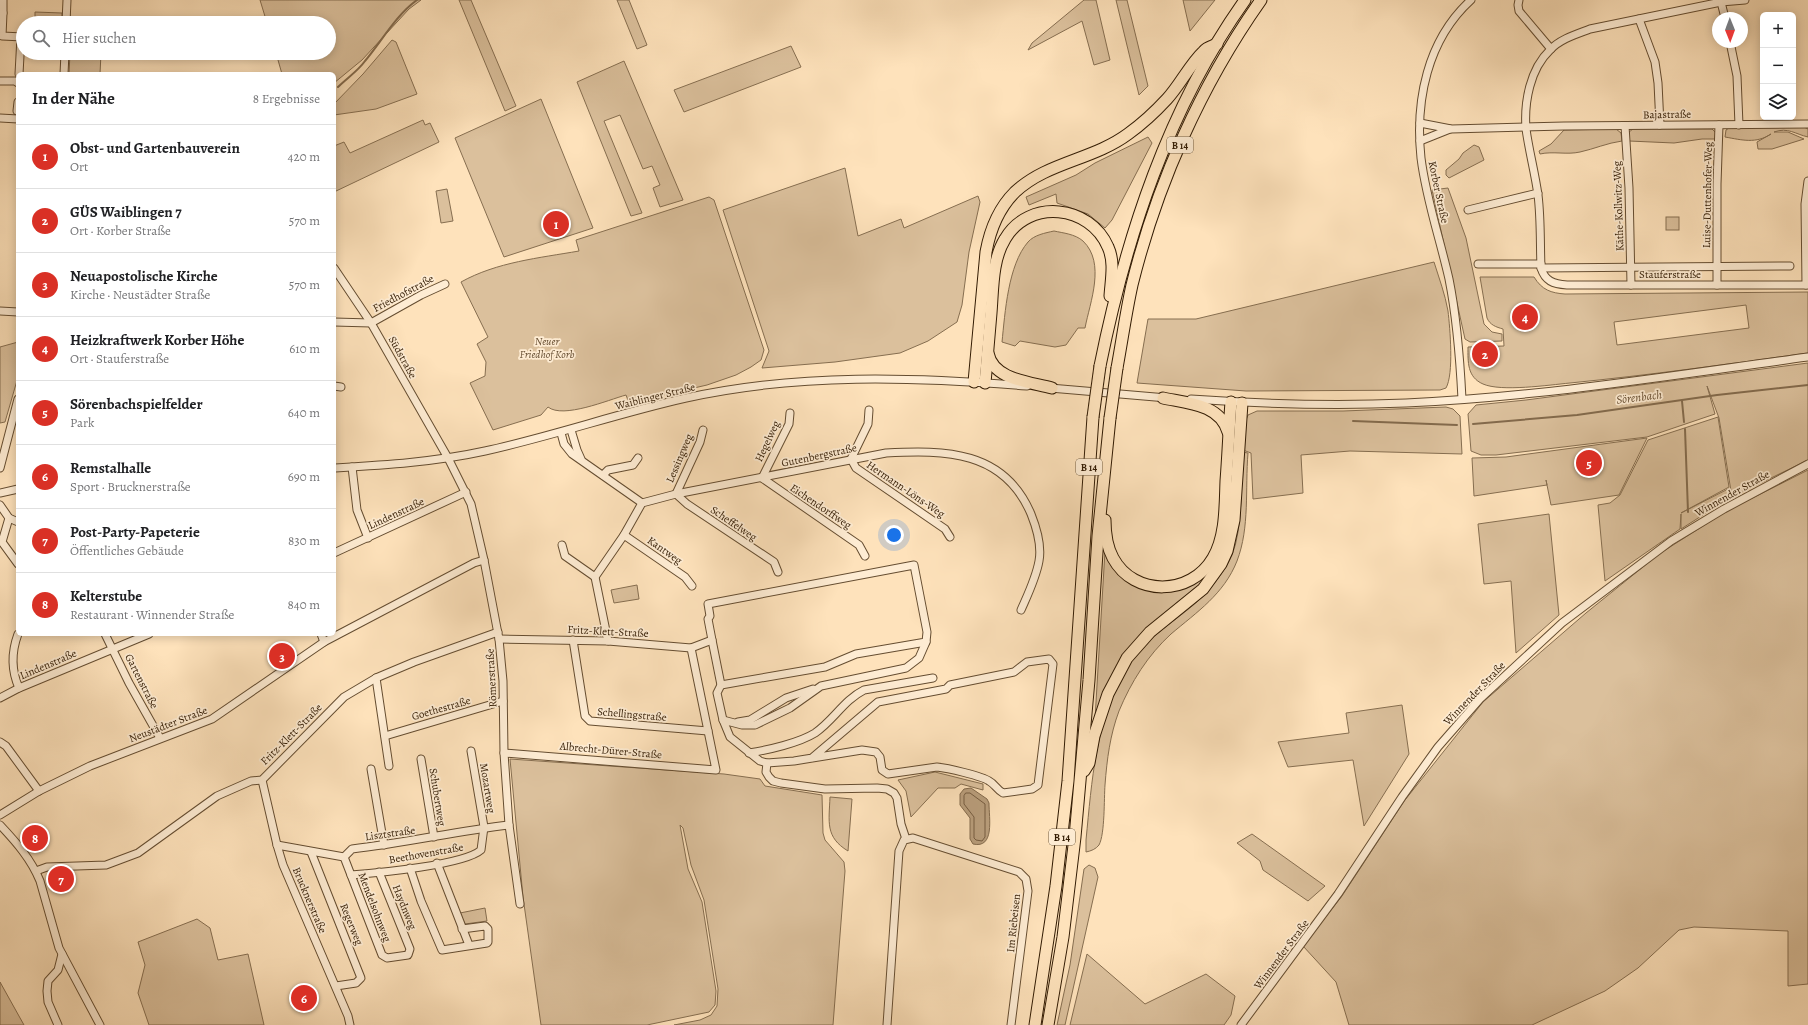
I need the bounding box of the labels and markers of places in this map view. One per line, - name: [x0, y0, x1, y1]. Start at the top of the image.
- pin: 1: [543, 209, 569, 239]
- pin: 4: [1512, 302, 1538, 332]
- pin: 2: [1472, 339, 1498, 369]
- pin: 5: [1576, 448, 1602, 478]
- pin: 3: [269, 641, 295, 671]
- pin: 8: [22, 823, 48, 853]
- pin: 7: [48, 864, 74, 894]
- pin: 6: [291, 983, 317, 1013]

